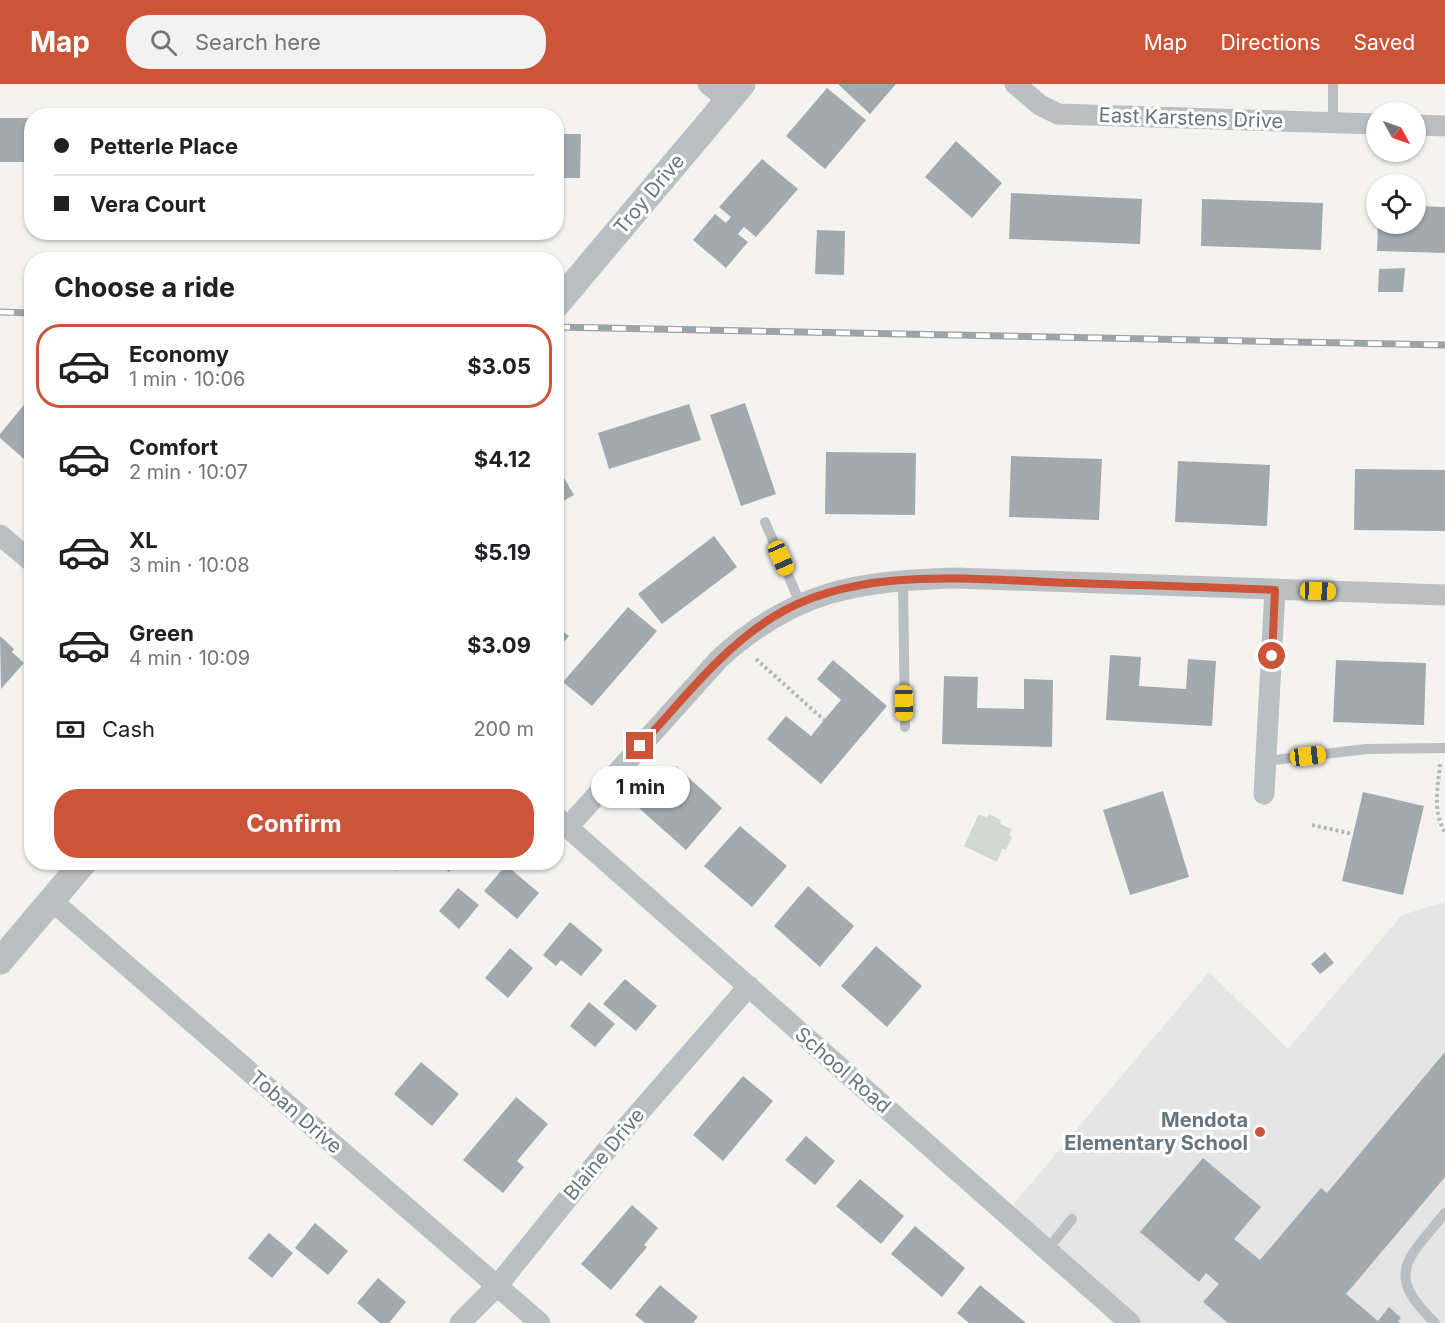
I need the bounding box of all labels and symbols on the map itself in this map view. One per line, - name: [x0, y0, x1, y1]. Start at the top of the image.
- north arrow: [1366, 102, 1426, 162]
- street label: East Karstens Drive: [1098, 103, 1284, 133]
- street label: Troy Drive: [609, 149, 689, 239]
- car: [765, 538, 797, 578]
- car: [1300, 581, 1336, 601]
- route start: [1258, 642, 1285, 669]
- car: [895, 685, 913, 721]
- route end: [626, 732, 653, 759]
- car: [1289, 745, 1327, 767]
- callout: 1 min: [590, 767, 690, 809]
- street label: School Road: [790, 1022, 896, 1118]
- street label: Toban Drive: [245, 1066, 347, 1158]
- street label: Blaine Drive: [559, 1103, 649, 1205]
- place label: Mendota Elementary School: [1064, 1108, 1248, 1155]
- marker: Mendota Elementary School: [1253, 1125, 1267, 1139]

